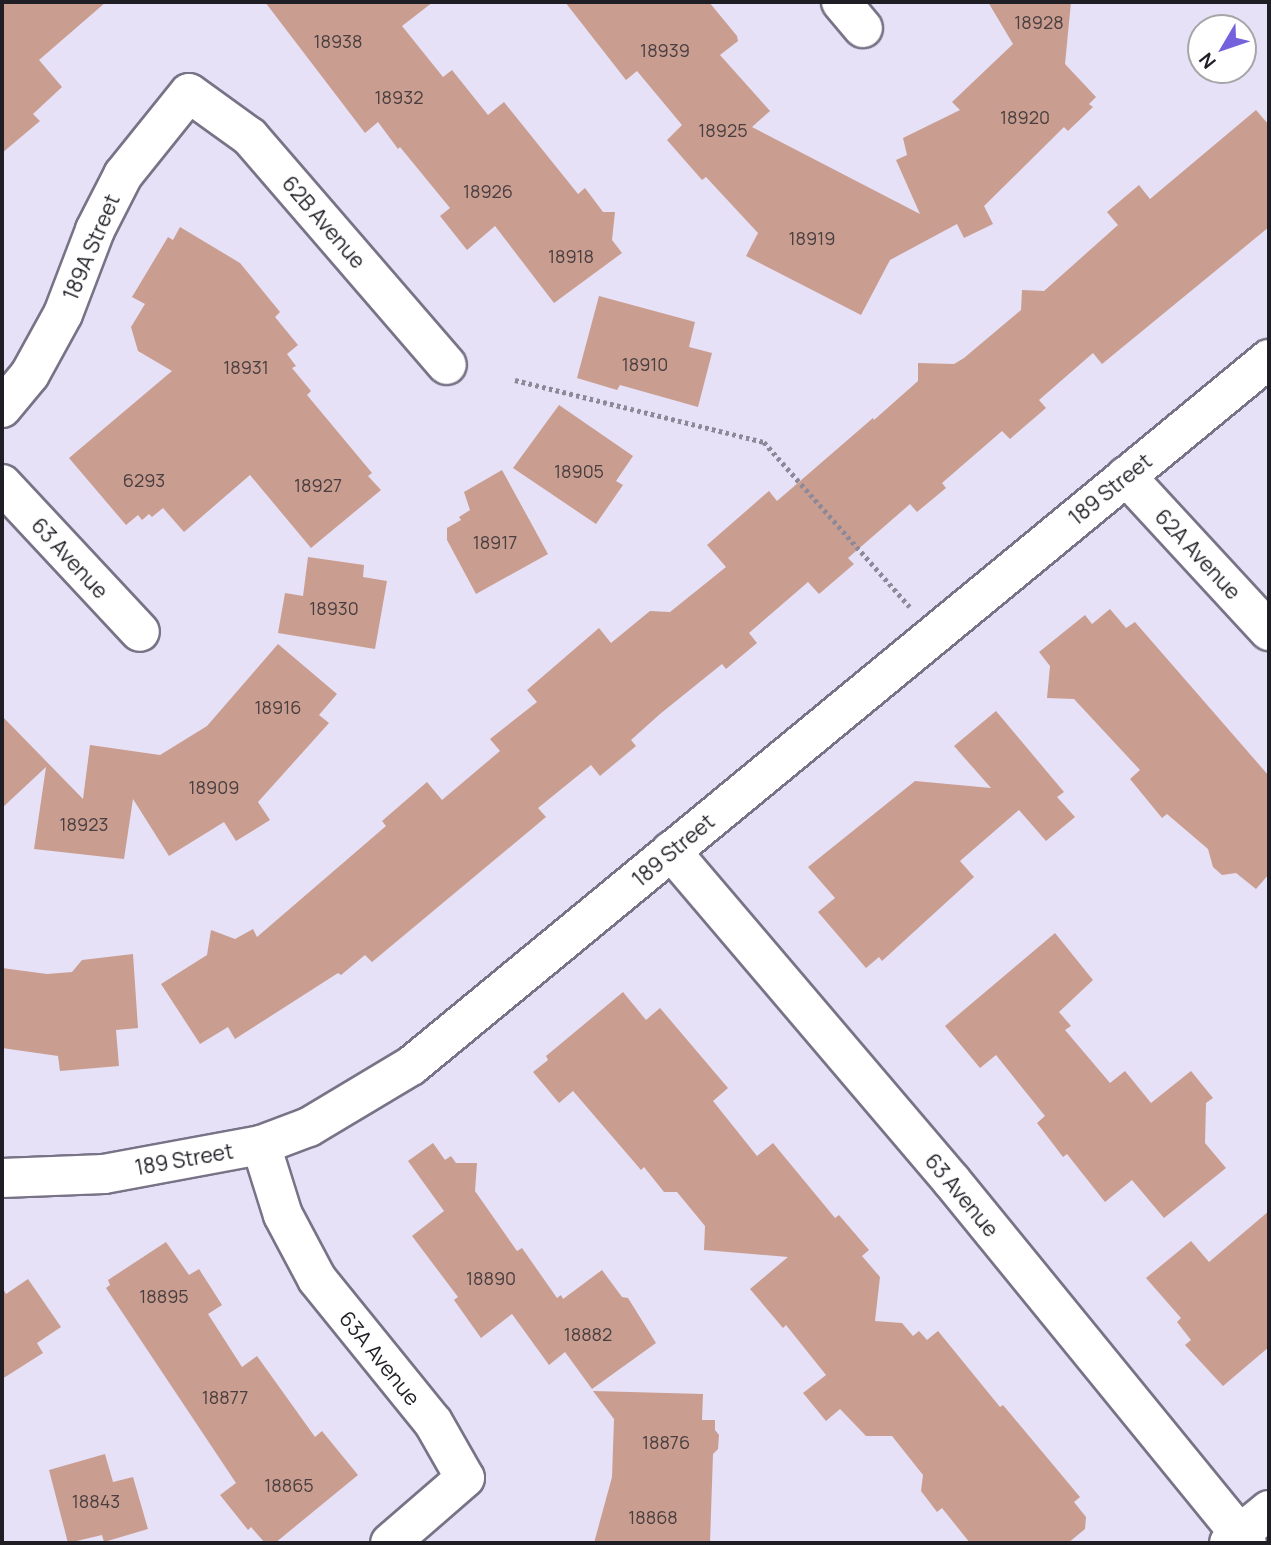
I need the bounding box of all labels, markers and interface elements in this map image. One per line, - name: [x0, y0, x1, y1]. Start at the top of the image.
- house number: 18928: [1014, 11, 1064, 33]
- north arrow: [1187, 14, 1257, 84]
- house number: 18938: [313, 30, 363, 52]
- house number: 18939: [640, 39, 690, 61]
- text: N: [1193, 47, 1222, 74]
- house number: 18932: [375, 86, 423, 108]
- house number: 18920: [1000, 106, 1050, 128]
- house number: 18925: [698, 119, 748, 141]
- street label: 62B Avenue: [277, 171, 371, 273]
- house number: 18926: [463, 180, 513, 202]
- street label: 189A Street: [57, 190, 125, 304]
- house number: 18919: [789, 227, 835, 249]
- house number: 18918: [548, 245, 594, 267]
- house number: 18910: [622, 353, 668, 375]
- house number: 18931: [223, 356, 269, 378]
- street label: 189 Street: [1063, 448, 1157, 530]
- house number: 18905: [554, 460, 604, 482]
- house number: 6293: [123, 469, 165, 491]
- house number: 18927: [294, 474, 342, 496]
- street label: 62A Avenue: [1150, 504, 1246, 604]
- street label: 63 Avenue: [26, 513, 114, 603]
- house number: 18917: [473, 531, 517, 553]
- house number: 18930: [309, 597, 359, 619]
- house number: 18916: [255, 696, 301, 718]
- house number: 18909: [189, 776, 239, 798]
- street label: 189 Street: [627, 808, 719, 892]
- house number: 18923: [60, 813, 108, 835]
- street label: 189 Street: [133, 1138, 235, 1180]
- street label: 63 Avenue: [920, 1148, 1004, 1242]
- house number: 18890: [466, 1267, 516, 1289]
- house number: 18895: [139, 1285, 189, 1307]
- street label: 63A Avenue: [334, 1306, 426, 1410]
- house number: 18882: [564, 1323, 612, 1345]
- house number: 18877: [202, 1386, 248, 1408]
- house number: 18876: [642, 1431, 690, 1453]
- house number: 18865: [264, 1474, 314, 1496]
- house number: 18843: [72, 1490, 120, 1512]
- house number: 18868: [628, 1506, 678, 1528]

